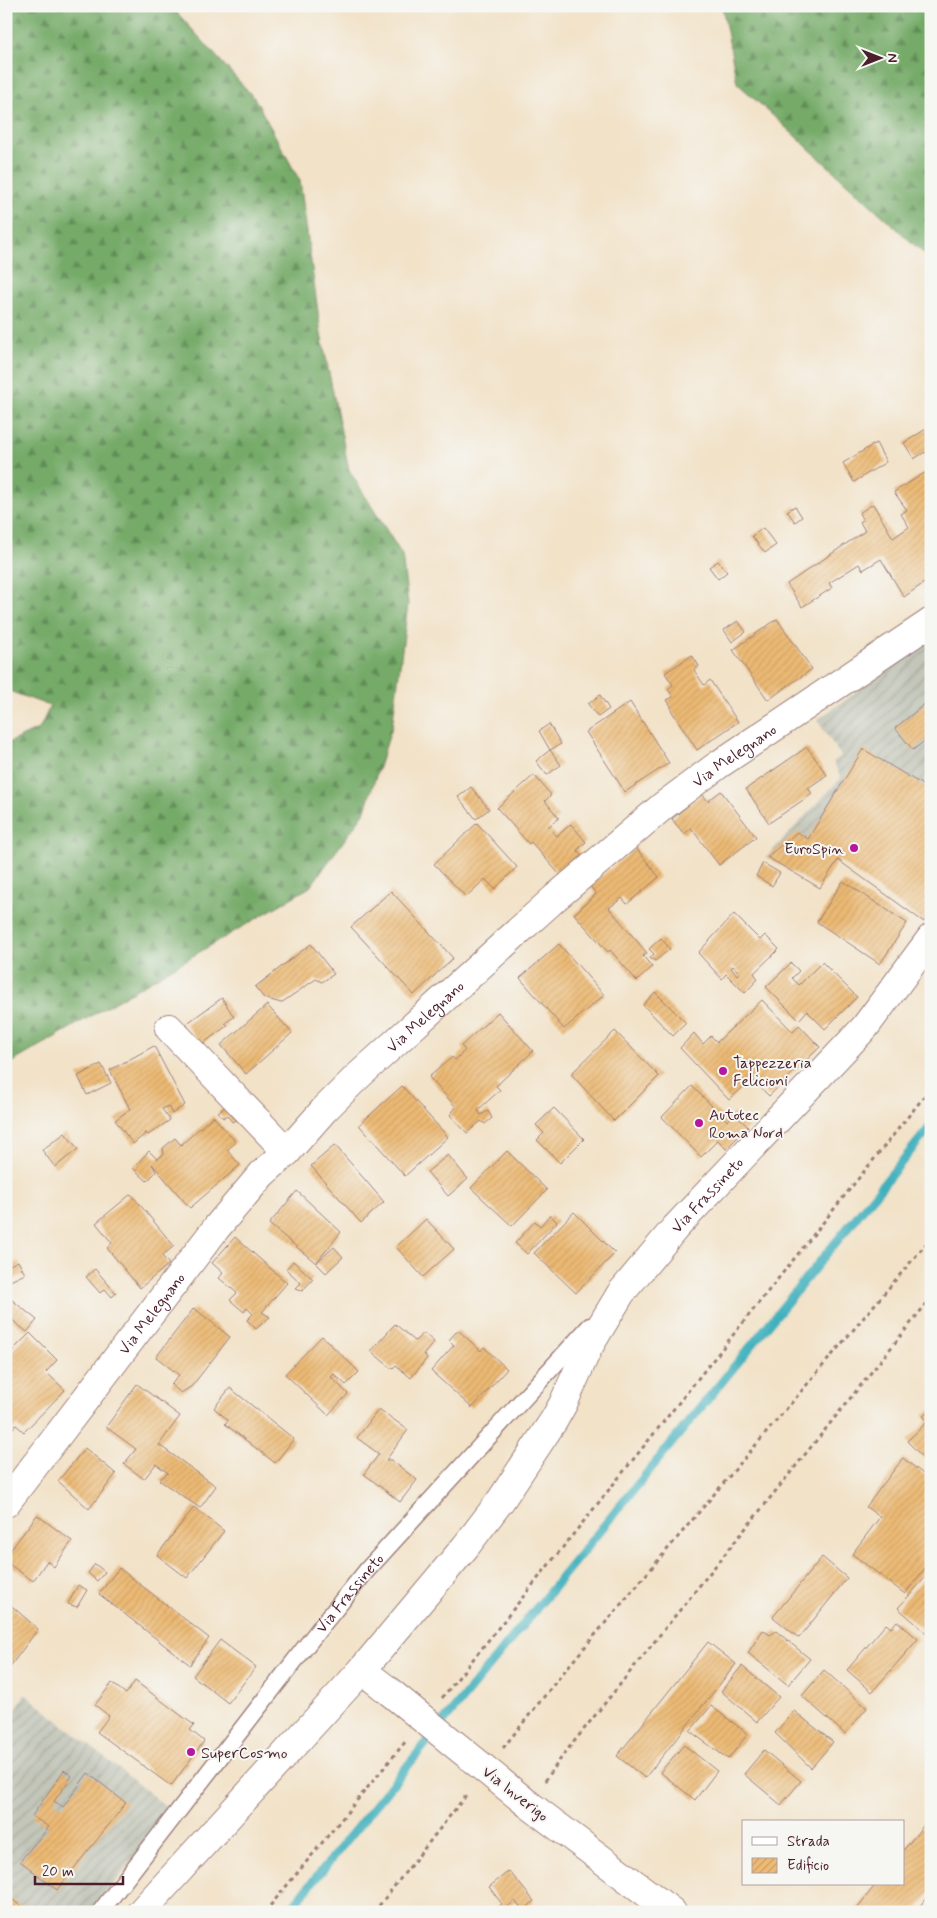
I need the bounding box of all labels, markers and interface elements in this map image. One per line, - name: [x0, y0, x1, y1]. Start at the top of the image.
- north arrow: [854, 32, 904, 82]
- text: N: [883, 53, 901, 63]
- street label: Via Melegnano: [688, 720, 781, 793]
- place label: EuroSpin: [784, 839, 844, 860]
- marker: EuroSpin: [848, 842, 860, 854]
- street label: Via Melegnano: [382, 976, 469, 1058]
- place label: Tappezzeria Felicioni: [733, 1053, 812, 1092]
- marker: Tappezzeria Felicioni: [717, 1065, 729, 1077]
- place label: Autotec Roma Nord: [709, 1105, 783, 1144]
- marker: Autotec Roma Nord: [693, 1117, 705, 1129]
- street label: Via Frassineto: [667, 1153, 749, 1238]
- street label: Via Melegnano: [114, 1269, 191, 1359]
- street label: Via Frassineto: [311, 1549, 389, 1638]
- place label: SuperCosmo: [201, 1743, 288, 1764]
- marker: SuperCosmo: [185, 1746, 197, 1758]
- street label: Via Inverigo: [477, 1762, 553, 1827]
- legend: [742, 1820, 904, 1886]
- text: Strada: [787, 1832, 830, 1852]
- scale bar: [35, 1853, 122, 1885]
- text: Edificio: [787, 1856, 829, 1876]
- text: 20 m: [42, 1862, 74, 1882]

